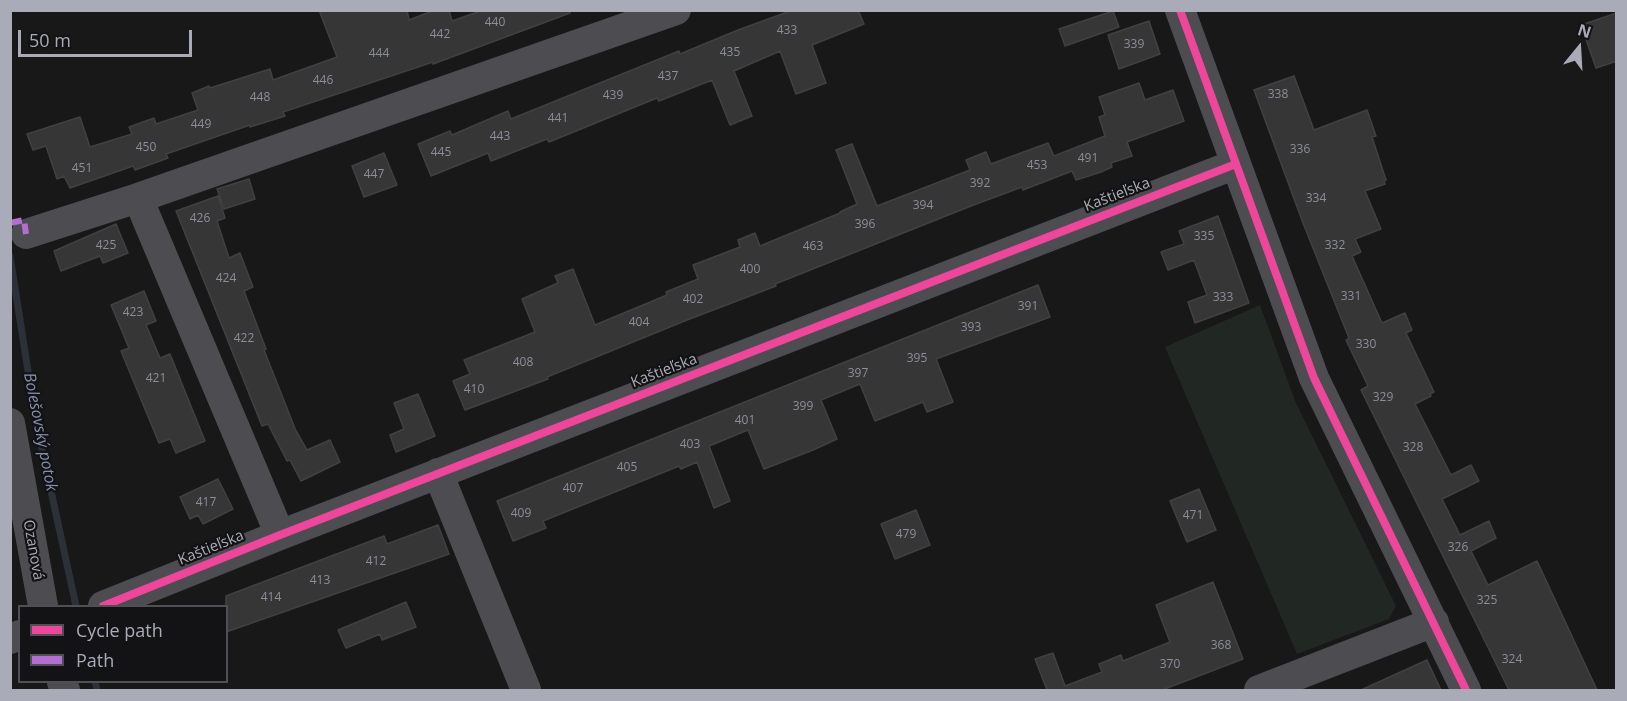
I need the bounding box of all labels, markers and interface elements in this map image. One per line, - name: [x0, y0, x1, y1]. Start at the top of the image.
- house number: 440: [485, 16, 505, 30]
- scale bar: [21, 18, 195, 56]
- north arrow: [1549, 18, 1609, 78]
- text: N: [1575, 18, 1594, 43]
- house number: 433: [777, 24, 797, 38]
- text: 50 m: [29, 28, 71, 52]
- house number: 442: [430, 28, 450, 42]
- house number: 339: [1124, 38, 1144, 52]
- house number: 435: [720, 46, 740, 60]
- house number: 444: [369, 47, 389, 61]
- house number: 437: [658, 70, 678, 84]
- house number: 446: [313, 74, 333, 88]
- house number: 338: [1268, 88, 1288, 102]
- house number: 439: [603, 89, 623, 103]
- house number: 448: [250, 91, 270, 105]
- house number: 441: [548, 112, 568, 126]
- house number: 449: [191, 118, 211, 132]
- house number: 443: [490, 130, 510, 144]
- house number: 450: [136, 141, 156, 155]
- house number: 336: [1290, 143, 1310, 157]
- house number: 445: [431, 146, 451, 160]
- house number: 491: [1078, 152, 1098, 166]
- house number: 453: [1027, 159, 1047, 173]
- house number: 451: [72, 162, 92, 176]
- house number: 447: [364, 168, 384, 182]
- street label: Kaštieľska: [1081, 174, 1153, 216]
- house number: 392: [970, 177, 990, 191]
- house number: 334: [1306, 192, 1326, 206]
- house number: 394: [913, 199, 933, 213]
- house number: 426: [190, 212, 210, 226]
- house number: 396: [855, 218, 875, 232]
- house number: 335: [1194, 230, 1214, 244]
- house number: 425: [96, 239, 116, 253]
- house number: 332: [1325, 239, 1345, 253]
- house number: 463: [803, 240, 823, 254]
- house number: 400: [740, 263, 760, 277]
- house number: 424: [216, 272, 236, 286]
- house number: 331: [1341, 290, 1361, 304]
- house number: 333: [1213, 291, 1233, 305]
- house number: 402: [683, 293, 703, 307]
- house number: 391: [1018, 300, 1038, 314]
- house number: 423: [123, 306, 143, 320]
- house number: 404: [629, 316, 649, 330]
- house number: 393: [961, 321, 981, 335]
- house number: 422: [234, 332, 254, 346]
- house number: 330: [1356, 338, 1376, 352]
- street label: Kaštieľska: [628, 350, 700, 392]
- house number: 395: [907, 352, 927, 366]
- house number: 408: [513, 356, 533, 370]
- house number: 397: [848, 367, 868, 381]
- water label: Bolešovský potok: [19, 371, 61, 493]
- house number: 421: [146, 372, 166, 386]
- house number: 410: [464, 383, 484, 397]
- house number: 329: [1373, 391, 1393, 405]
- house number: 399: [793, 400, 813, 414]
- house number: 401: [735, 414, 755, 428]
- house number: 403: [680, 438, 700, 452]
- house number: 328: [1403, 441, 1423, 455]
- house number: 405: [617, 461, 637, 475]
- house number: 407: [563, 482, 583, 496]
- house number: 417: [196, 496, 216, 510]
- house number: 409: [511, 507, 531, 521]
- house number: 471: [1183, 509, 1203, 523]
- street label: Ozanová: [19, 518, 47, 582]
- street label: Kaštieľska: [175, 527, 247, 569]
- house number: 479: [896, 528, 916, 542]
- house number: 326: [1448, 541, 1468, 555]
- house number: 412: [366, 555, 386, 569]
- house number: 413: [310, 574, 330, 588]
- house number: 414: [261, 591, 281, 605]
- house number: 325: [1477, 594, 1497, 608]
- legend: [18, 605, 228, 683]
- text: Cycle path: [76, 618, 163, 642]
- house number: 368: [1211, 639, 1231, 653]
- text: Path: [76, 648, 114, 672]
- house number: 324: [1502, 653, 1522, 667]
- house number: 370: [1160, 658, 1180, 672]

